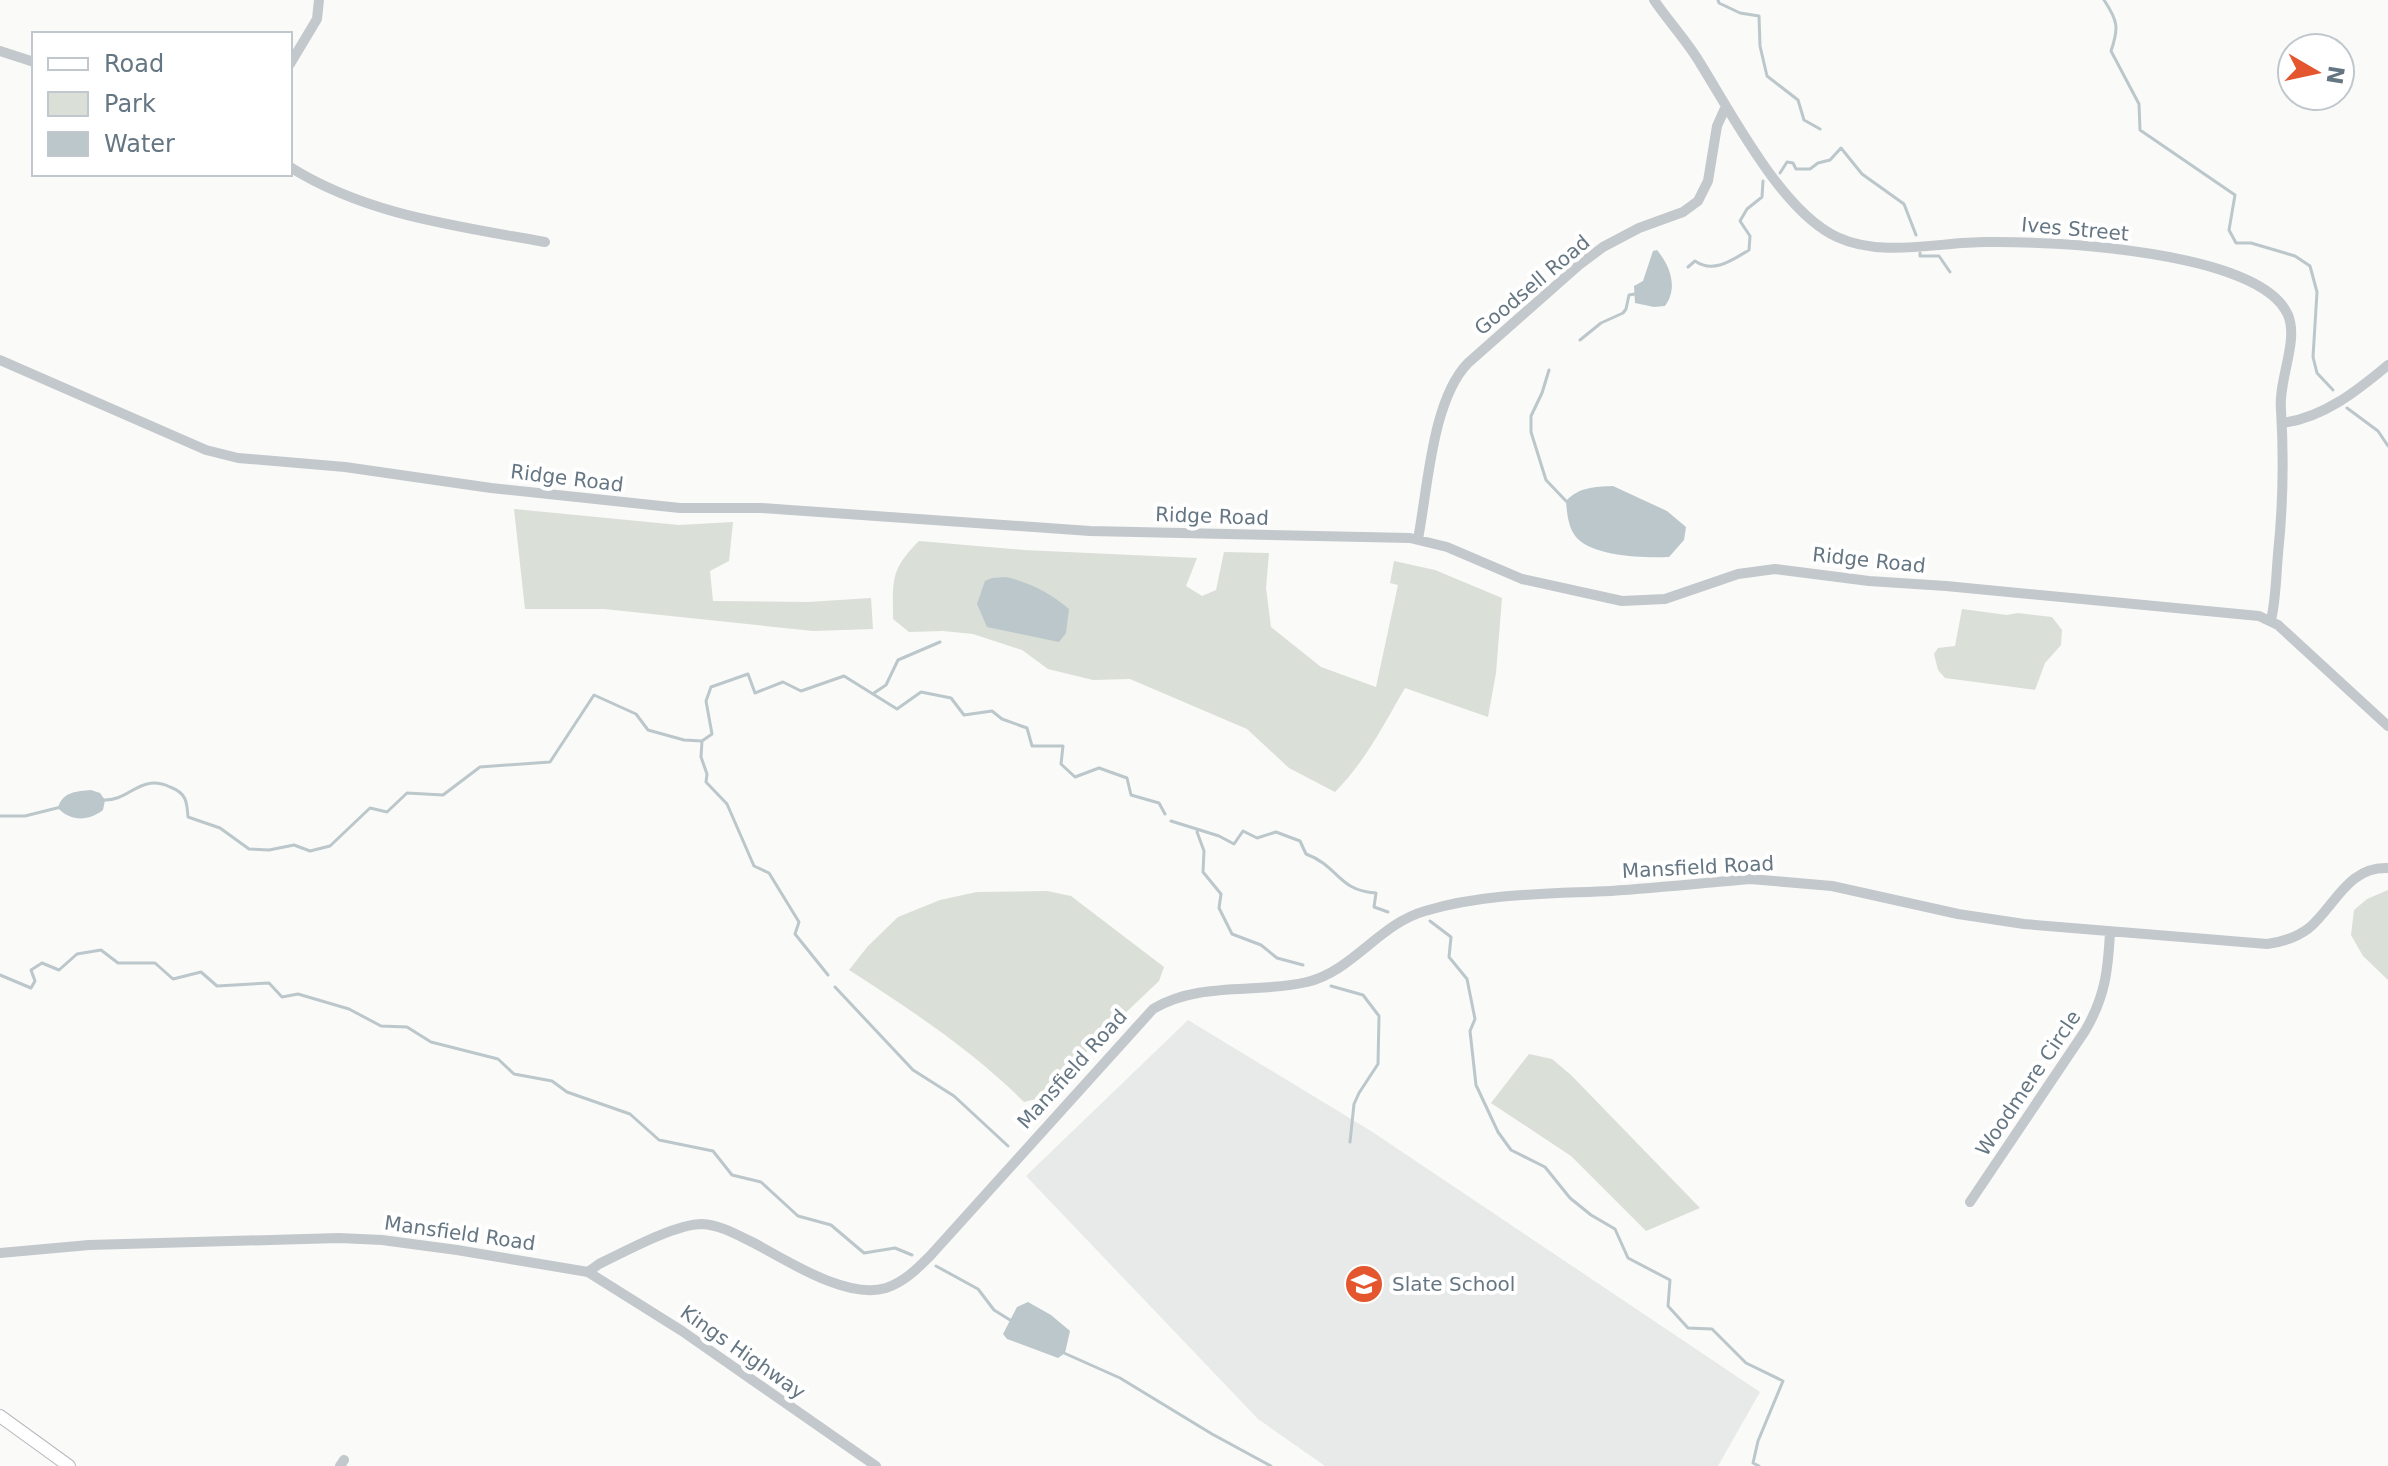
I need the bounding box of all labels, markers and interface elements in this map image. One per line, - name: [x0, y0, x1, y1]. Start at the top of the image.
- legend: [32, 32, 292, 176]
- north arrow: [2276, 32, 2356, 112]
- text: Road: [104, 50, 164, 78]
- text: N: [2321, 64, 2349, 86]
- text: Park: [104, 90, 156, 118]
- text: Water: [104, 130, 175, 158]
- street label: Ives Street: [2020, 212, 2130, 246]
- street label: Goodsell Road: [1469, 230, 1595, 340]
- street label: Ridge Road: [509, 459, 625, 497]
- street label: Ridge Road: [1155, 502, 1269, 530]
- street label: Ridge Road: [1811, 542, 1927, 578]
- street label: Mansfield Road: [1621, 851, 1775, 883]
- street label: Mansfield Road: [1012, 1004, 1132, 1134]
- street label: Woodmere Circle: [1970, 1006, 2086, 1160]
- street label: Mansfield Road: [383, 1211, 537, 1255]
- school or university icon: Slate School: [1343, 1263, 1385, 1305]
- place label: Slate School: [1392, 1272, 1515, 1296]
- street label: Kings Highway: [676, 1300, 810, 1404]

